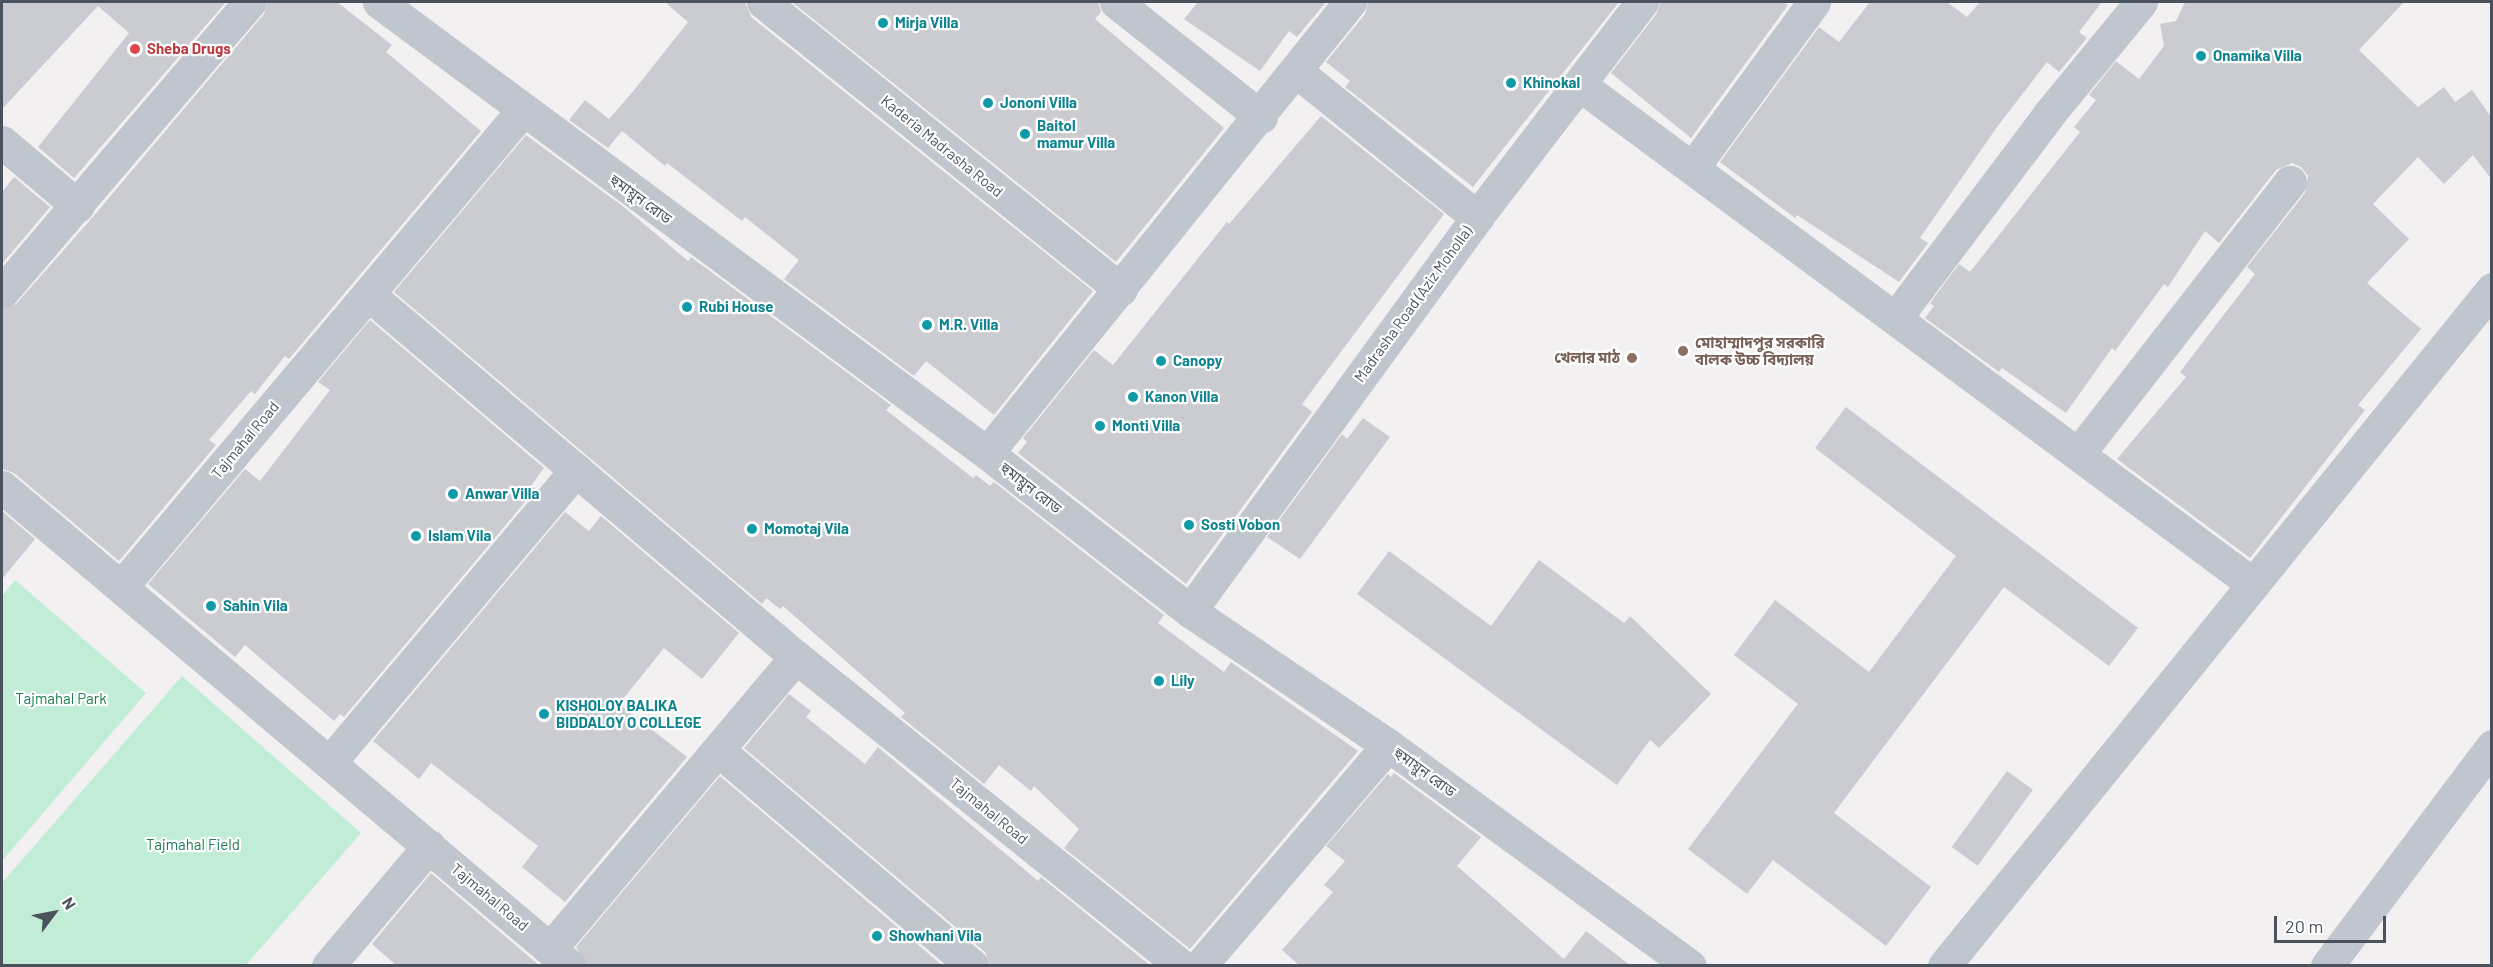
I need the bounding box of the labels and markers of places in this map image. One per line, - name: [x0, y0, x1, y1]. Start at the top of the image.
- place label: Mirja Villa: [895, 14, 958, 32]
- marker: Mirja Villa: [876, 16, 890, 30]
- place label: Sheba Drugs: [147, 40, 231, 58]
- marker: Sheba Drugs: [128, 42, 142, 56]
- place label: Onamika Villa: [2213, 47, 2302, 65]
- marker: Onamika Villa: [2194, 49, 2208, 63]
- place label: Khinokal: [1523, 74, 1580, 92]
- marker: Khinokal: [1504, 76, 1518, 90]
- place label: Jononi Villa: [1000, 94, 1077, 112]
- marker: Jononi Villa: [981, 96, 995, 110]
- place label: Baitol mamur Villa: [1037, 116, 1115, 151]
- marker: Baitol mamur Villa: [1018, 127, 1032, 141]
- place label: Rubi House: [699, 298, 773, 316]
- marker: Rubi House: [680, 300, 694, 314]
- place label: M.R. Villa: [939, 316, 998, 334]
- marker: M.R. Villa: [920, 318, 934, 332]
- place label: মোহাম্মাদপুর সরকারি বালক উচ্চ বিদ্যালয়: [1695, 333, 1824, 368]
- marker: মোহাম্মাদপুর সরকারি বালক উচ্চ বিদ্যালয়: [1676, 344, 1690, 358]
- place label: খেলার মাঠ: [1554, 349, 1620, 367]
- marker: খেলার মাঠ: [1625, 351, 1639, 365]
- place label: Canopy: [1173, 352, 1222, 370]
- marker: Canopy: [1154, 354, 1168, 368]
- place label: Kanon Villa: [1145, 388, 1218, 406]
- marker: Kanon Villa: [1126, 390, 1140, 404]
- place label: Monti Villa: [1112, 417, 1180, 435]
- marker: Monti Villa: [1093, 419, 1107, 433]
- place label: Anwar Villa: [465, 485, 539, 503]
- marker: Anwar Villa: [446, 487, 460, 501]
- place label: Sosti Vobon: [1201, 516, 1280, 534]
- marker: Sosti Vobon: [1182, 518, 1196, 532]
- place label: Momotaj Vila: [764, 520, 849, 538]
- marker: Momotaj Vila: [745, 522, 759, 536]
- place label: Islam Vila: [428, 527, 491, 545]
- marker: Islam Vila: [409, 529, 423, 543]
- place label: Sahin Vila: [223, 597, 288, 615]
- marker: Sahin Vila: [204, 599, 218, 613]
- place label: Lily: [1171, 672, 1195, 690]
- marker: Lily: [1152, 674, 1166, 688]
- place label: KISHOLOY BALIKA BIDDALOY O COLLEGE: [556, 696, 702, 731]
- marker: KISHOLOY BALIKA BIDDALOY O COLLEGE: [537, 707, 551, 721]
- place label: Showhani Vila: [889, 927, 982, 945]
- marker: Showhani Vila: [870, 929, 884, 943]

